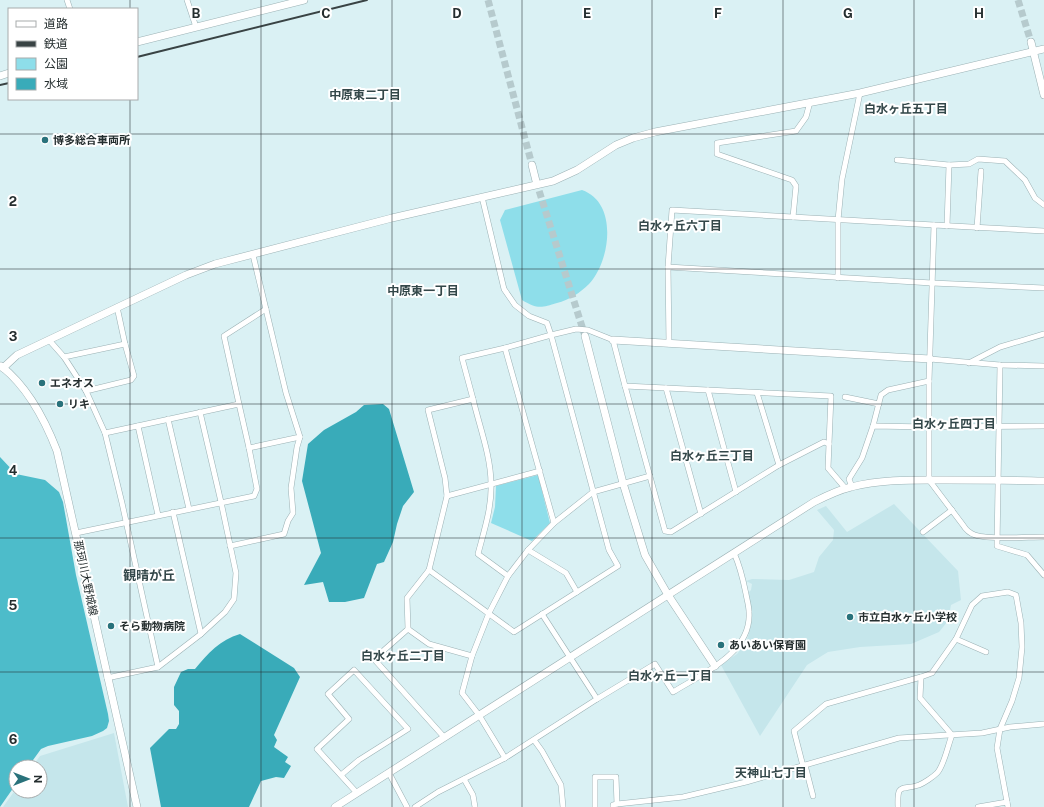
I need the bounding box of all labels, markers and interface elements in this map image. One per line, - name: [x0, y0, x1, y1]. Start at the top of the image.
- text: B: [192, 6, 201, 21]
- text: C: [321, 6, 331, 21]
- text: D: [452, 6, 462, 21]
- text: E: [583, 6, 591, 21]
- text: F: [714, 6, 722, 21]
- text: G: [843, 6, 853, 21]
- text: H: [974, 6, 984, 21]
- legend: [8, 8, 138, 100]
- text: 道路: [44, 17, 68, 31]
- text: 鉄道: [44, 37, 68, 51]
- text: 公園: [44, 57, 68, 71]
- text: 水域: [44, 77, 68, 91]
- district label: 中原東二丁目: [329, 88, 401, 102]
- district label: 白水ヶ丘五丁目: [864, 102, 948, 116]
- place label: 博多総合車両所: [53, 134, 130, 146]
- marker: 博多総合車両所: [40, 135, 50, 145]
- text: 2: [9, 194, 17, 209]
- district label: 白水ヶ丘六丁目: [638, 219, 722, 233]
- district label: 中原東一丁目: [387, 284, 459, 298]
- text: 3: [9, 329, 18, 344]
- place label: エネオス: [50, 377, 94, 389]
- marker: エネオス: [37, 378, 47, 388]
- place label: リキ: [68, 398, 90, 410]
- marker: リキ: [55, 399, 65, 409]
- district label: 白水ヶ丘四丁目: [912, 417, 996, 431]
- district label: 白水ヶ丘三丁目: [670, 449, 754, 463]
- text: 4: [9, 463, 18, 478]
- street label: 那珂川大野城線: [72, 539, 100, 617]
- district label: 観晴が丘: [123, 568, 175, 583]
- text: 5: [9, 598, 18, 613]
- place label: 市立白水ヶ丘小学校: [858, 611, 957, 623]
- marker: 市立白水ヶ丘小学校: [845, 612, 855, 622]
- place label: そら動物病院: [119, 620, 185, 632]
- marker: そら動物病院: [106, 621, 116, 631]
- place label: あいあい保育園: [729, 639, 806, 651]
- marker: あいあい保育園: [716, 640, 726, 650]
- district label: 白水ヶ丘二丁目: [361, 649, 445, 663]
- district label: 白水ヶ丘一丁目: [628, 669, 712, 683]
- text: 6: [9, 732, 18, 747]
- north arrow: [8, 759, 48, 799]
- district label: 天神山七丁目: [735, 766, 807, 780]
- text: N: [32, 775, 44, 783]

